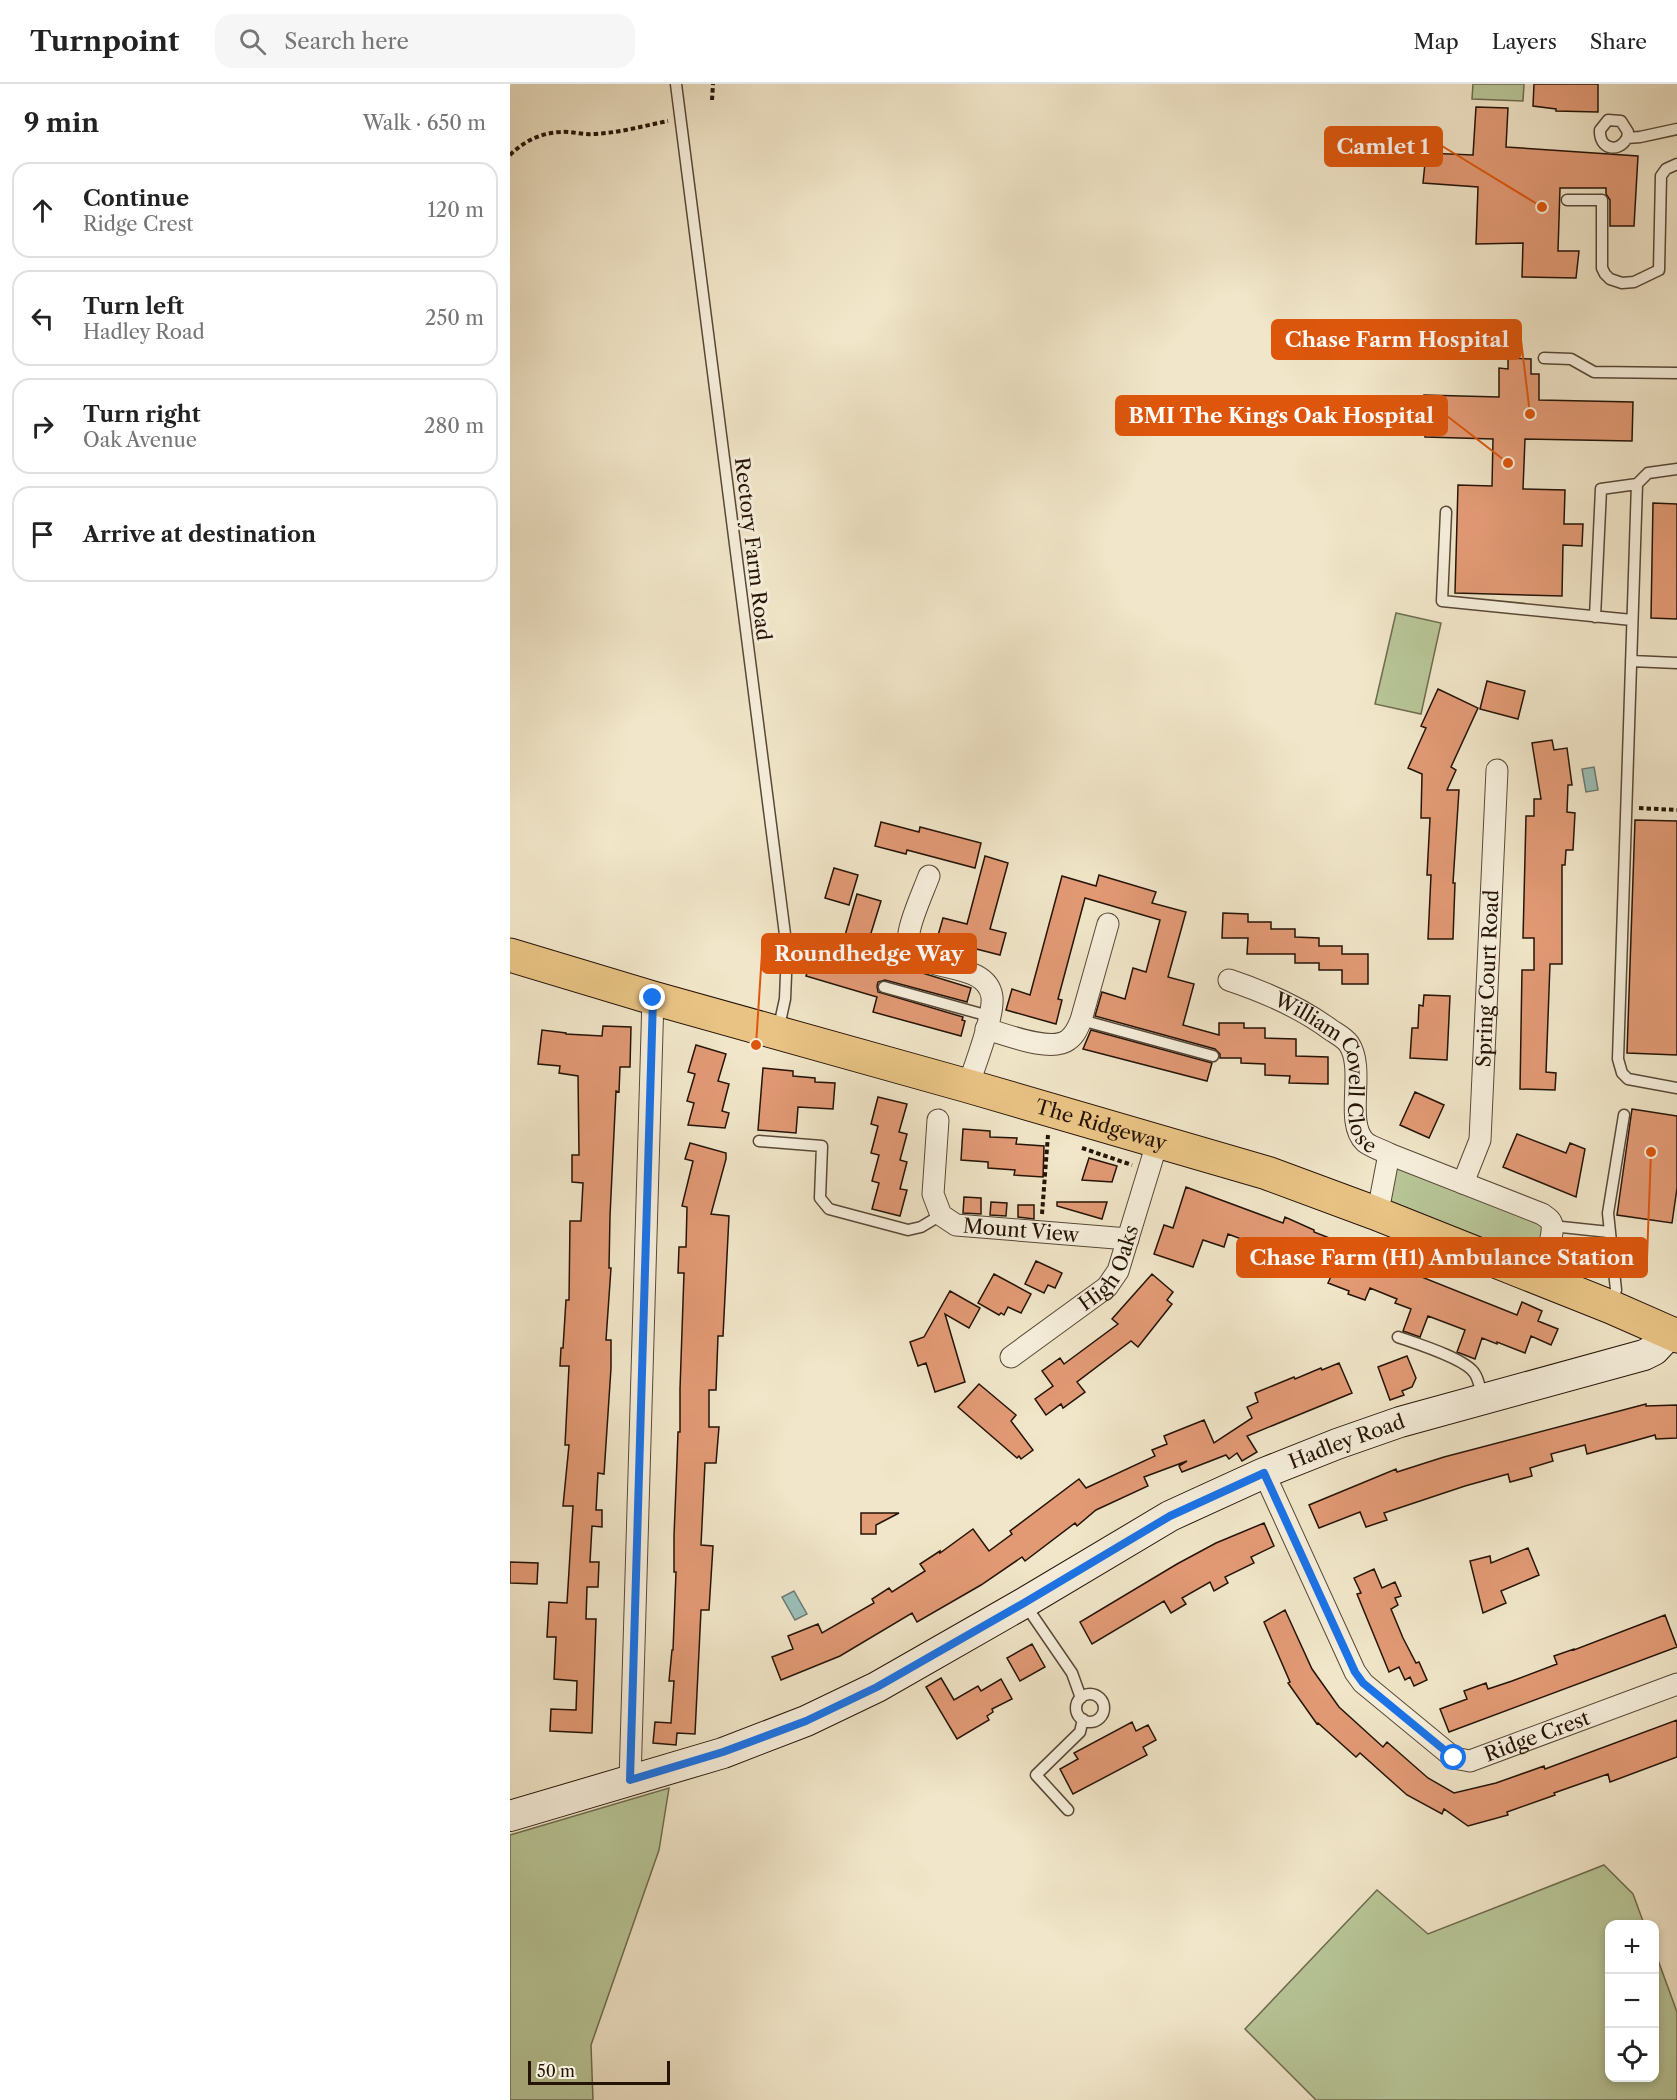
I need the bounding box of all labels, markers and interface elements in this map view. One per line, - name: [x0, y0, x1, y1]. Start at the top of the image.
- search box: [215, 14, 635, 68]
- text: Turnpoint: [30, 24, 179, 58]
- icon: search: [236, 25, 269, 58]
- text: Search here: [284, 28, 409, 55]
- text: Map: [1414, 29, 1459, 54]
- text: Layers: [1492, 29, 1557, 54]
- text: Share: [1590, 29, 1647, 54]
- text: 9 min: [24, 107, 99, 139]
- text: Walk · 650 m: [363, 111, 486, 135]
- callout: Camlet 1: [1325, 127, 1442, 166]
- text: Camlet 1: [1336, 134, 1430, 159]
- text: Continue: [83, 185, 189, 212]
- icon: ahead: [26, 194, 59, 227]
- text: 120 m: [427, 198, 484, 222]
- text: Ridge Crest: [83, 212, 193, 236]
- text: Turn left: [83, 293, 184, 320]
- icon: left: [26, 302, 59, 335]
- text: 250 m: [425, 306, 484, 330]
- text: Hadley Road: [83, 320, 205, 344]
- callout: Chase Farm Hospital: [1272, 320, 1521, 359]
- text: Chase Farm Hospital: [1285, 327, 1509, 352]
- callout: BMI The Kings Oak Hospital: [1116, 396, 1447, 435]
- text: Turn right: [83, 401, 201, 428]
- text: BMI The Kings Oak Hospital: [1128, 403, 1434, 428]
- icon: right: [26, 410, 59, 443]
- text: 280 m: [424, 414, 484, 438]
- text: Oak Avenue: [83, 428, 197, 452]
- street label: Rectory Farm Road: [730, 456, 776, 642]
- icon: arrive: [26, 518, 59, 551]
- text: Arrive at destination: [83, 521, 316, 548]
- street label: Spring Court Road: [1471, 889, 1503, 1068]
- callout: Roundhedge Way: [762, 934, 976, 973]
- text: Roundhedge Way: [774, 941, 965, 966]
- route end: [639, 984, 665, 1010]
- street label: William Covell Close: [1270, 987, 1381, 1158]
- street label: The Ridgeway: [1033, 1094, 1170, 1155]
- street label: Mount View: [962, 1214, 1081, 1247]
- street label: High Oaks: [1074, 1222, 1143, 1316]
- callout: Chase Farm (H1) Ambulance Station: [1237, 1238, 1647, 1277]
- text: Chase Farm (H1) Ambulance Station: [1249, 1245, 1635, 1270]
- street label: Hadley Road: [1285, 1409, 1408, 1474]
- street label: Ridge Crest: [1481, 1706, 1593, 1767]
- route start: [1440, 1744, 1466, 1770]
- map controls: [1605, 1920, 1659, 2082]
- button: +: [1605, 1920, 1659, 1974]
- button: −: [1605, 1974, 1659, 2028]
- button: locate: [1605, 2028, 1659, 2082]
- scale bar: [528, 2058, 670, 2086]
- text: 50 m: [537, 2061, 575, 2081]

